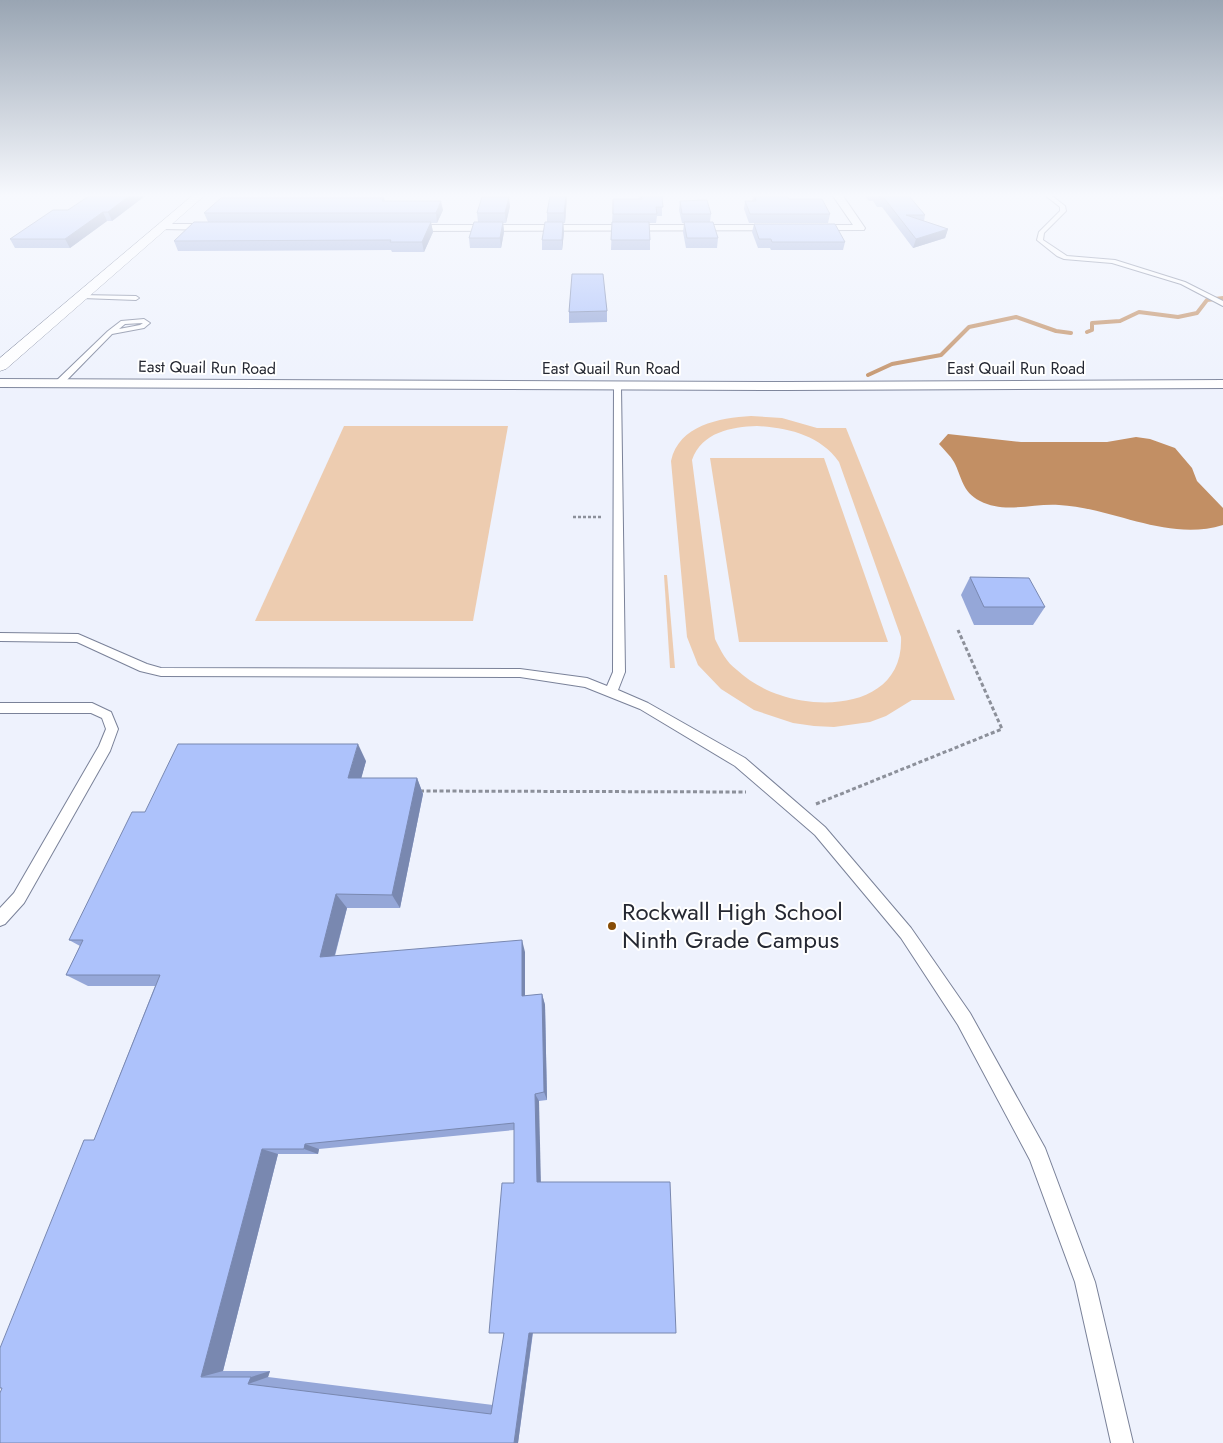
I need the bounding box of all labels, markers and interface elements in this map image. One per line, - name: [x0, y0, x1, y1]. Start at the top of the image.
- street label: East Quail Run Road: [138, 355, 276, 380]
- street label: East Quail Run Road: [542, 357, 680, 380]
- street label: East Quail Run Road: [947, 357, 1085, 380]
- place label: Rockwall High School Ninth Grade Campus: [622, 894, 843, 957]
- marker: Rockwall High School Ninth Grade Campus: [606, 920, 618, 932]

